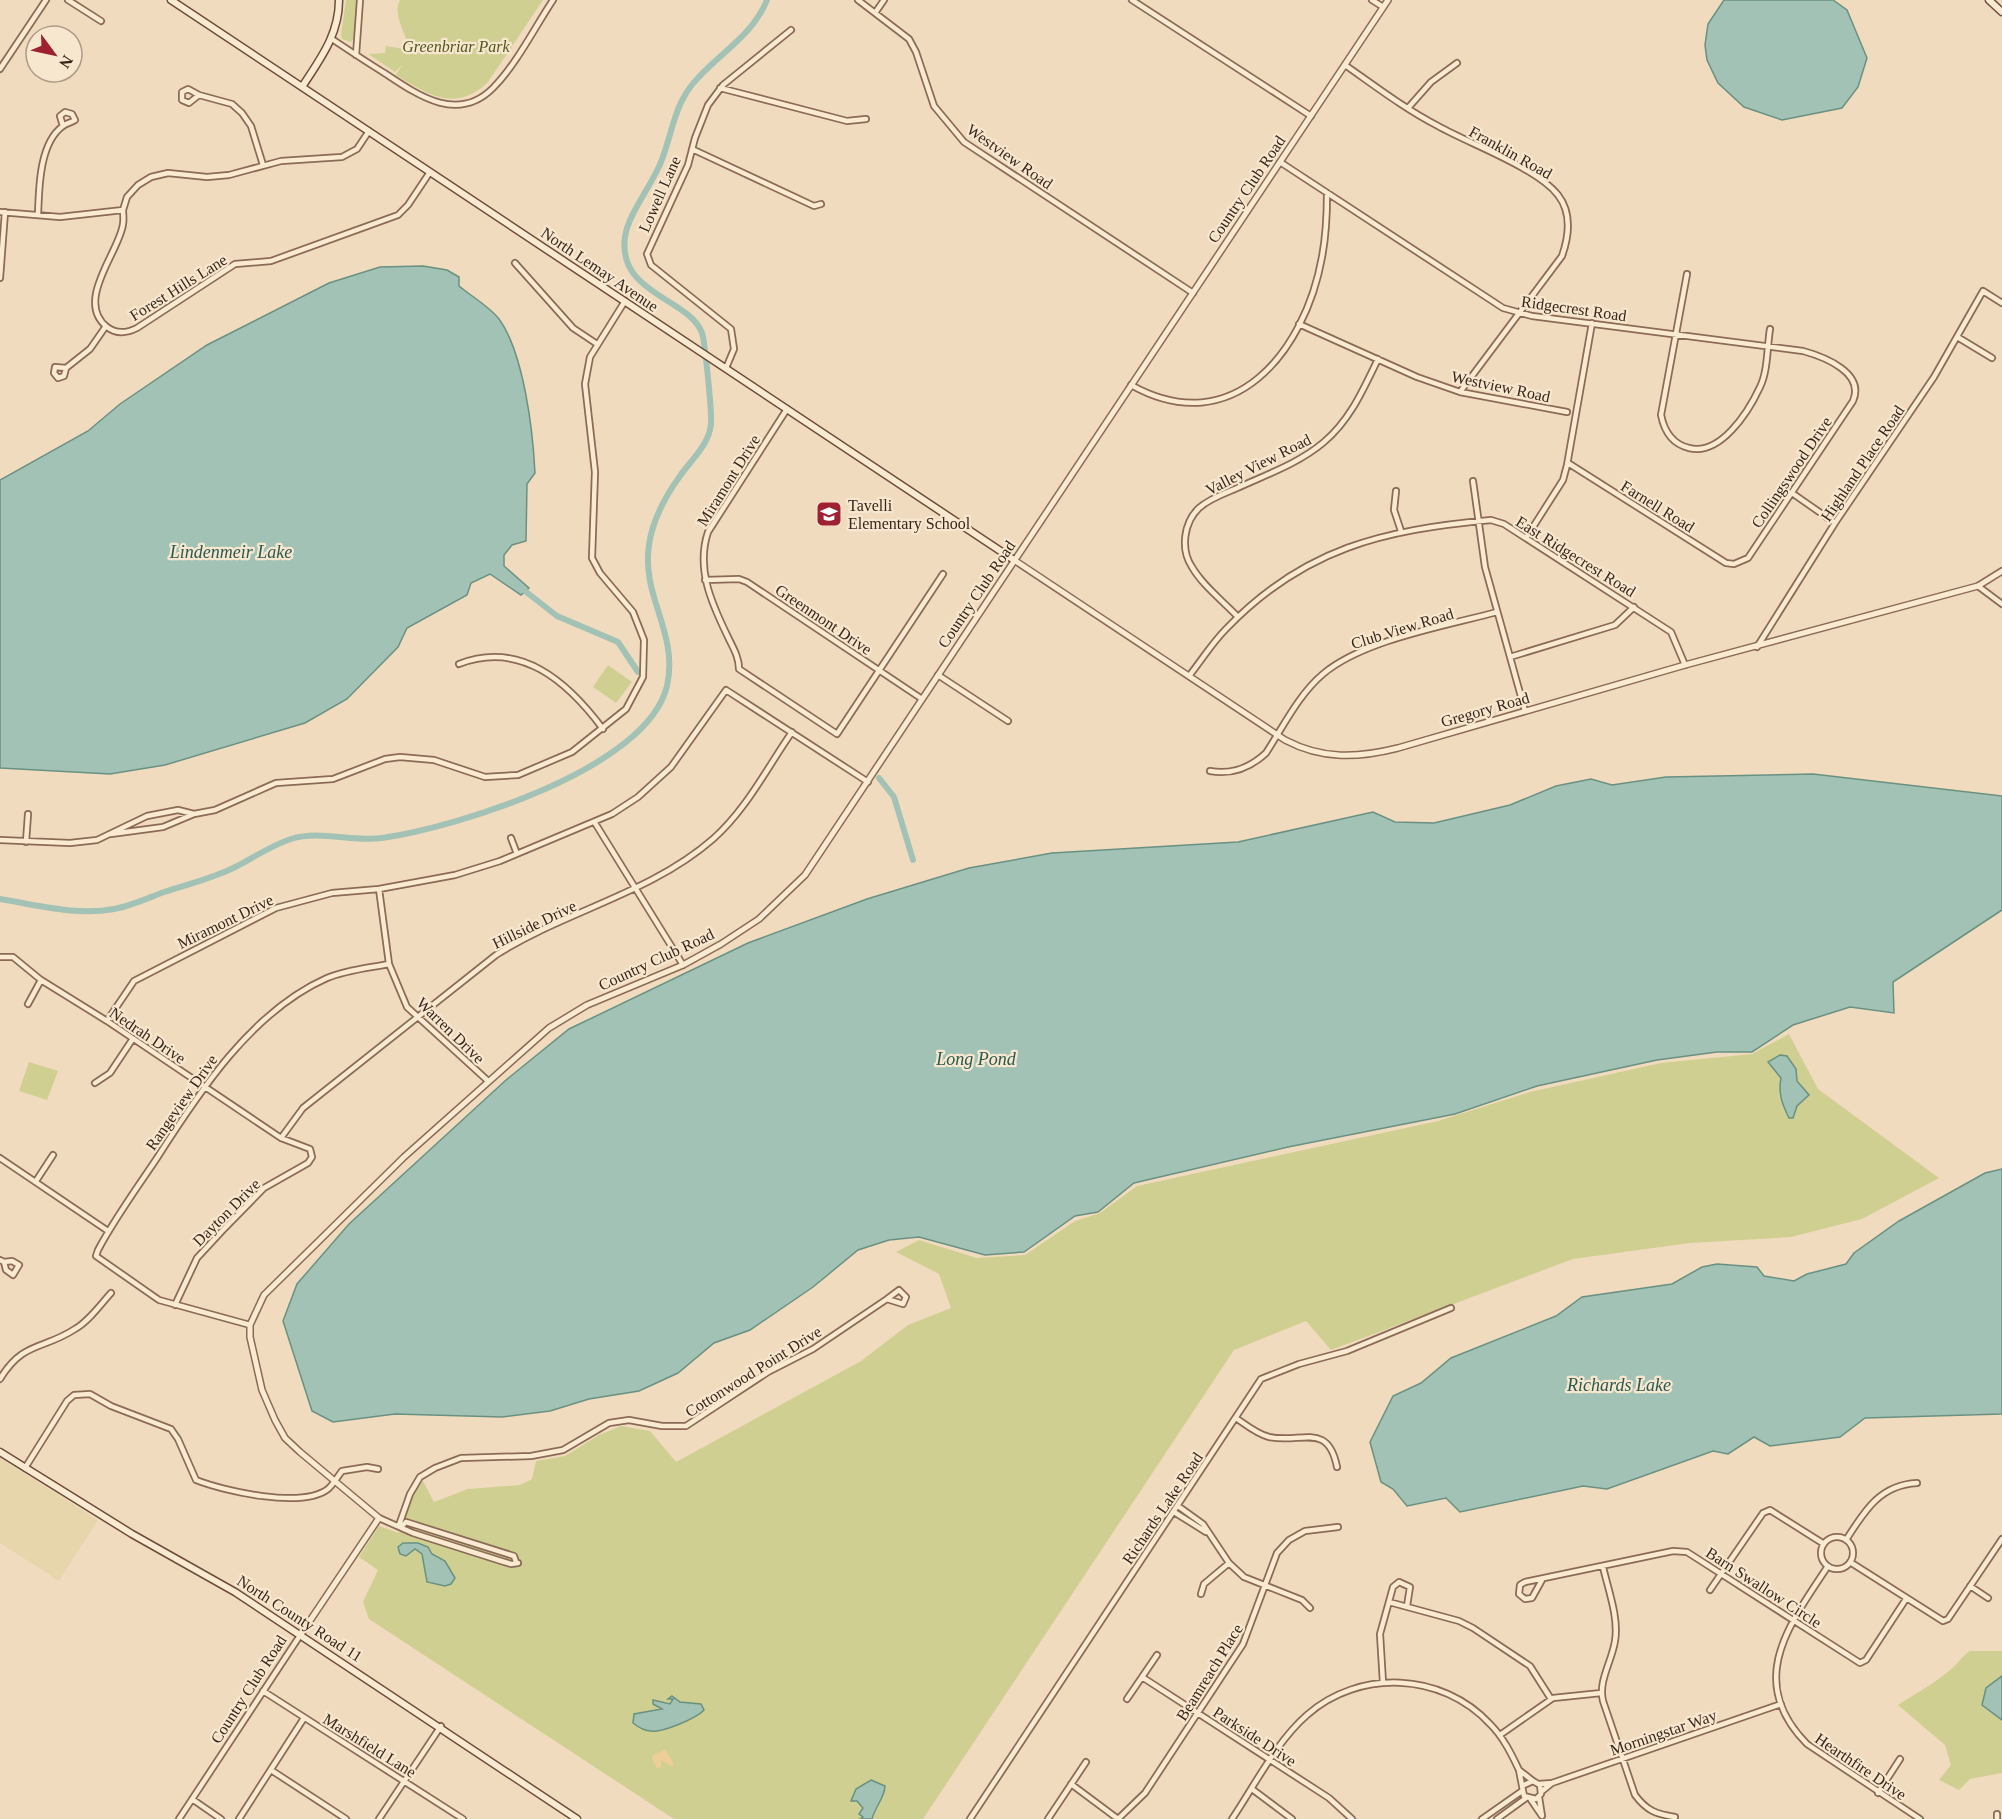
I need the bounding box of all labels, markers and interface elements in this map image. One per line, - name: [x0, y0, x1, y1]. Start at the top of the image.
- north arrow: [24, 24, 84, 84]
- park label: Greenbriar Park: [402, 38, 511, 55]
- text: N: [56, 52, 76, 72]
- street label: Westview Road: [964, 121, 1056, 192]
- street label: Franklin Road: [1466, 123, 1555, 182]
- street label: Country Club Road: [1204, 133, 1289, 247]
- street label: Lowell Lane: [635, 154, 684, 235]
- street label: North Lemay Avenue: [537, 224, 661, 316]
- street label: Forest Hills Lane: [127, 251, 230, 324]
- street label: Ridgecrest Road: [1520, 293, 1628, 325]
- street label: Westview Road: [1450, 368, 1552, 405]
- street label: Highland Place Road: [1817, 402, 1908, 525]
- street label: Collingswood Drive: [1748, 414, 1836, 532]
- street label: Miramont Drive: [694, 431, 763, 529]
- street label: Valley View Road: [1203, 431, 1314, 499]
- street label: Farnell Road: [1618, 477, 1697, 536]
- place label: Tavelli Elementary School: [848, 497, 971, 533]
- school or university icon: Tavelli Elementary School: [814, 499, 844, 529]
- street label: East Ridgecrest Road: [1512, 513, 1639, 601]
- street label: Country Club Road: [934, 538, 1019, 652]
- water label: Lindenmeir Lake: [169, 542, 292, 562]
- street label: Greenmont Drive: [772, 581, 875, 658]
- street label: Club View Road: [1349, 605, 1455, 652]
- street label: Gregory Road: [1439, 689, 1532, 731]
- street label: Miramont Drive: [175, 891, 276, 952]
- street label: Hillside Drive: [490, 897, 579, 952]
- street label: Country Club Road: [596, 925, 717, 995]
- street label: Warren Drive: [413, 994, 488, 1067]
- street label: Nedrah Drive: [107, 1004, 189, 1067]
- water label: Long Pond: [935, 1049, 1017, 1069]
- street label: Rangeview Drive: [142, 1051, 221, 1154]
- street label: Dayton Drive: [189, 1175, 264, 1250]
- street label: Cottonwood Point Drive: [682, 1323, 824, 1420]
- water label: Richards Lake: [1566, 1375, 1671, 1395]
- street label: Richards Lake Road: [1119, 1449, 1206, 1567]
- street label: Barn Swallow Circle: [1703, 1544, 1825, 1631]
- street label: North County Road 11: [233, 1572, 365, 1666]
- street label: Beamreach Place: [1173, 1621, 1246, 1724]
- street label: Country Club Road: [207, 1632, 291, 1747]
- street label: Parkside Drive: [1210, 1703, 1299, 1770]
- street label: Morningstar Way: [1608, 1706, 1719, 1760]
- street label: Marshfield Lane: [320, 1710, 419, 1781]
- street label: Hearthfire Drive: [1812, 1730, 1909, 1803]

